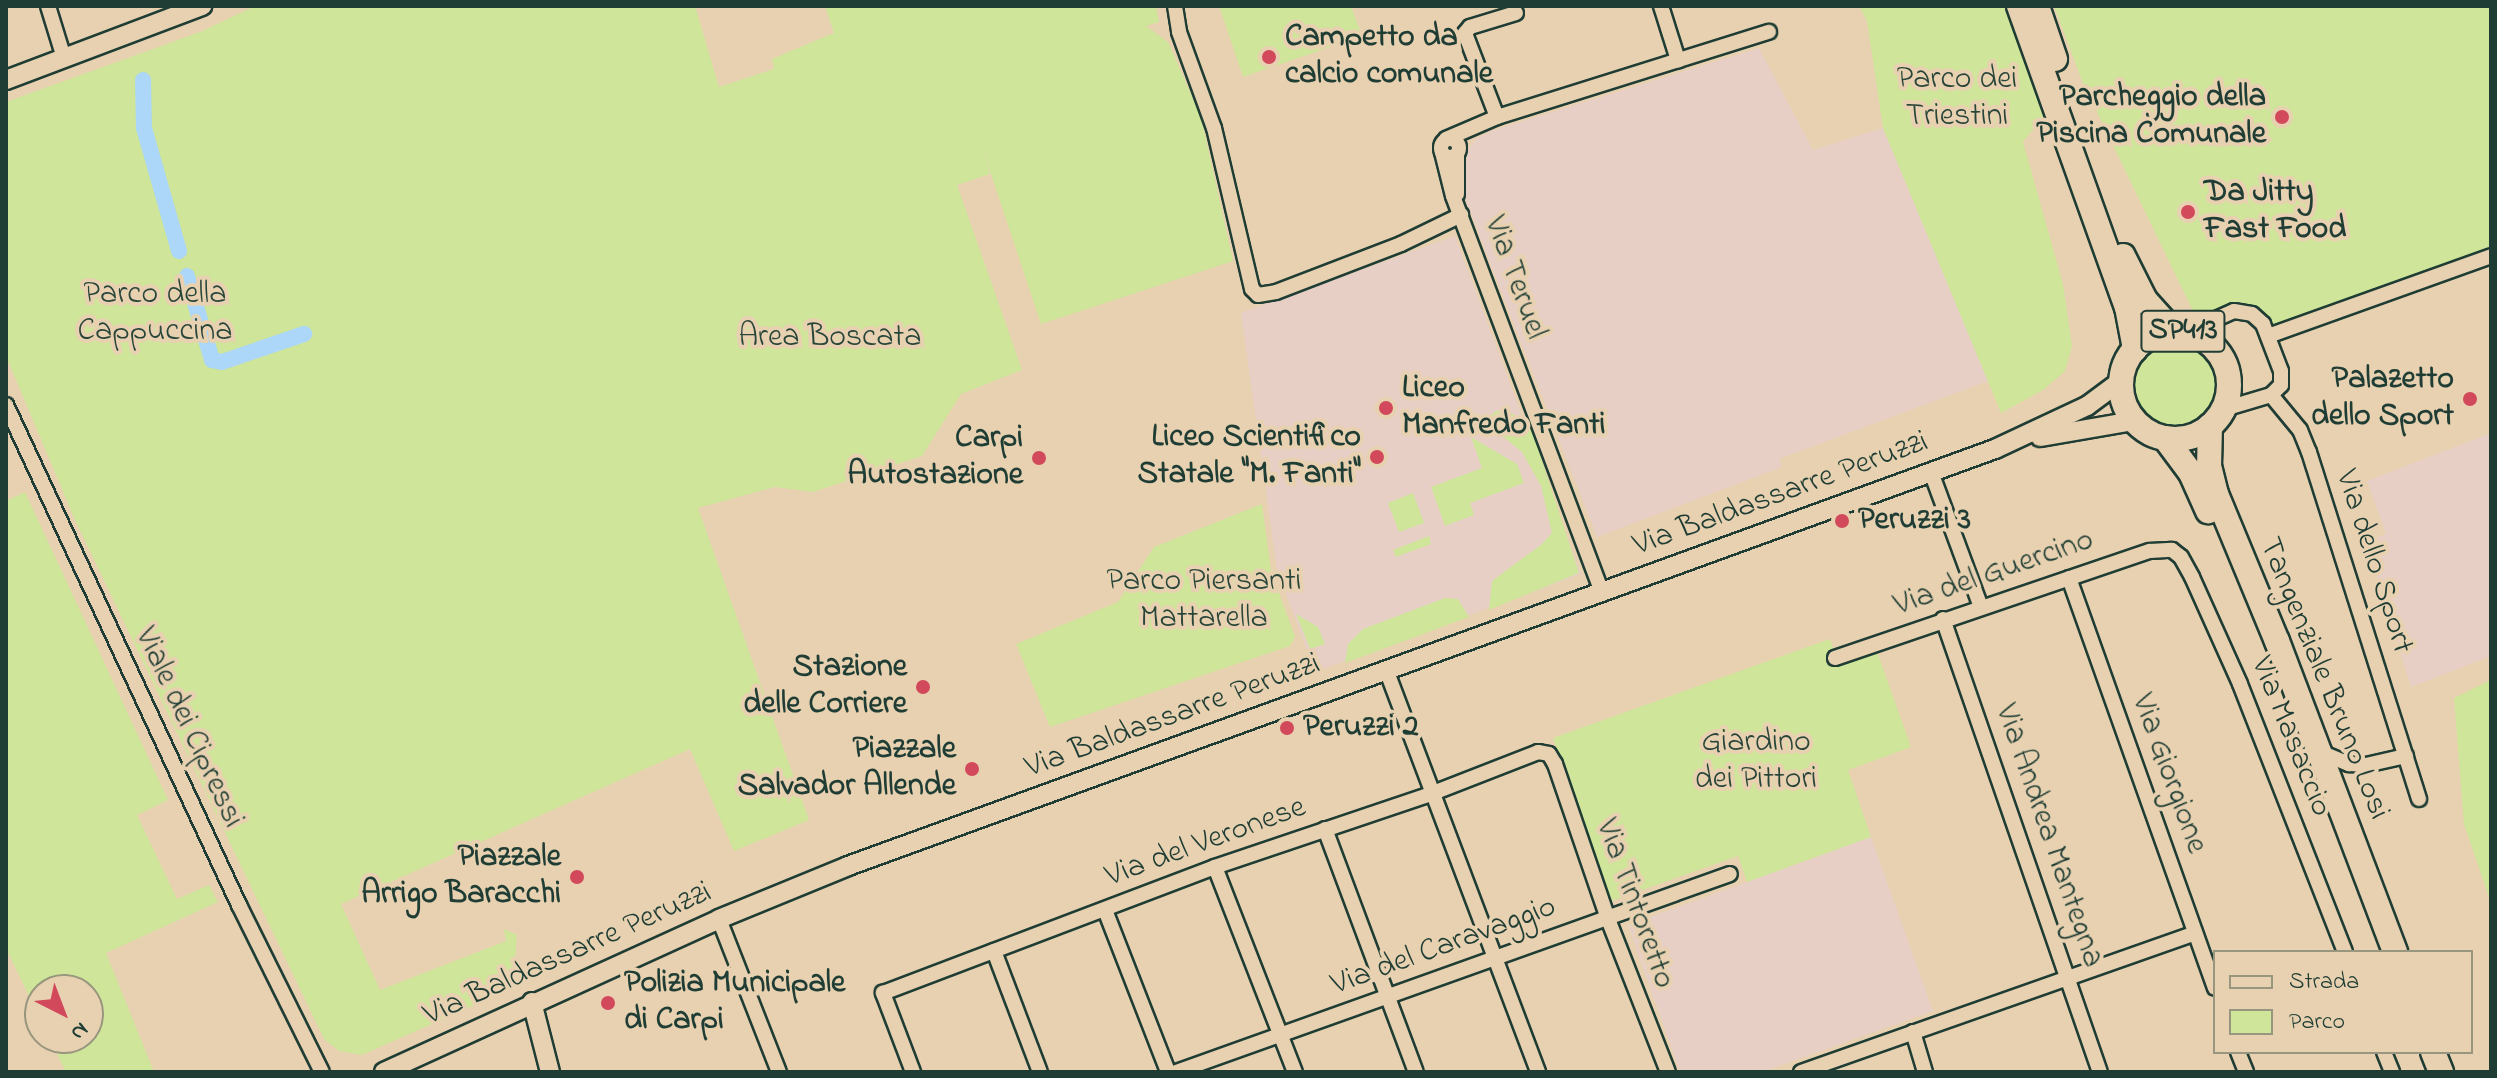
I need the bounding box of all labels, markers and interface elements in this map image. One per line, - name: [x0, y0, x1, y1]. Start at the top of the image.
- place label: Campetto da calcio comunale: [1285, 20, 1493, 95]
- marker: Campetto da calcio comunale: [1260, 48, 1278, 66]
- park label: Parco dei Triestini: [1897, 62, 2017, 137]
- place label: Parcheggio della Piscina Comunale: [2036, 80, 2266, 155]
- marker: Parcheggio della Piscina Comunale: [2273, 108, 2291, 126]
- place label: Da Jitty Fast Food: [2204, 175, 2346, 250]
- marker: Da Jitty Fast Food: [2179, 203, 2197, 221]
- street label: Via Teruel: [1474, 211, 1554, 345]
- park label: Parco della Cappuccina: [77, 277, 233, 352]
- road number: SP413: [2139, 305, 2227, 357]
- park label: Area Boscata: [738, 319, 922, 357]
- place label: Palazetto dello Sport: [2311, 362, 2454, 437]
- place label: Liceo Manfredo Fanti: [1402, 371, 1606, 446]
- marker: Palazetto dello Sport: [2461, 390, 2479, 408]
- marker: Liceo Manfredo Fanti: [1377, 399, 1395, 417]
- place label: Liceo Scientifico Statale "M. Fanti": [1137, 420, 1361, 495]
- place label: Carpi Autostazione: [847, 421, 1023, 496]
- street label: Via Baldassarre Peruzzi: [1628, 424, 1934, 566]
- marker: Liceo Scientifico Statale "M. Fanti": [1368, 448, 1386, 466]
- marker: Carpi Autostazione: [1030, 449, 1048, 467]
- street label: Via dello Sport: [2325, 465, 2421, 659]
- place label: Peruzzi 3: [1858, 502, 1971, 540]
- marker: Peruzzi 3: [1833, 512, 1851, 530]
- street label: Via del Guercino: [1889, 522, 2099, 626]
- street label: Tangenziale Bruno Losi: [2249, 532, 2397, 826]
- park label: Parco Piersanti Mattarella: [1106, 564, 1302, 639]
- street label: Viale dei Cipressi: [125, 622, 251, 834]
- street label: Via Baldassarre Peruzzi: [1020, 646, 1326, 788]
- place label: Stazione delle Corriere: [743, 650, 907, 725]
- street label: Via Masaccio: [2241, 652, 2339, 822]
- marker: Stazione delle Corriere: [914, 678, 932, 696]
- street label: Via Giorgione: [2121, 689, 2215, 859]
- street label: Via Andrea Mantegna: [1985, 699, 2111, 973]
- place label: Peruzzi 2: [1303, 709, 1419, 747]
- marker: Peruzzi 2: [1278, 719, 1296, 737]
- park label: Giardino dei Pittori: [1695, 725, 1817, 800]
- place label: Piazzale Salvador Allende: [738, 732, 956, 807]
- marker: Piazzale Salvador Allende: [963, 760, 981, 778]
- street label: Via del Veronese: [1101, 789, 1311, 897]
- street label: Via Tintoretto: [1586, 814, 1682, 994]
- place label: Piazzale Arrigo Baracchi: [361, 840, 561, 915]
- marker: Piazzale Arrigo Baracchi: [568, 868, 586, 886]
- street label: Via Baldassarre Peruzzi: [418, 874, 718, 1036]
- street label: Via del Caravaggio: [1326, 889, 1562, 1005]
- legend: [2213, 950, 2473, 1054]
- text: Strada: [2289, 965, 2359, 1000]
- place label: Polizia Municipale di Carpi: [624, 966, 845, 1041]
- north arrow: [24, 974, 104, 1054]
- marker: Polizia Municipale di Carpi: [599, 994, 617, 1012]
- text: Parco: [2289, 1005, 2345, 1040]
- text: N: [62, 1013, 95, 1047]

